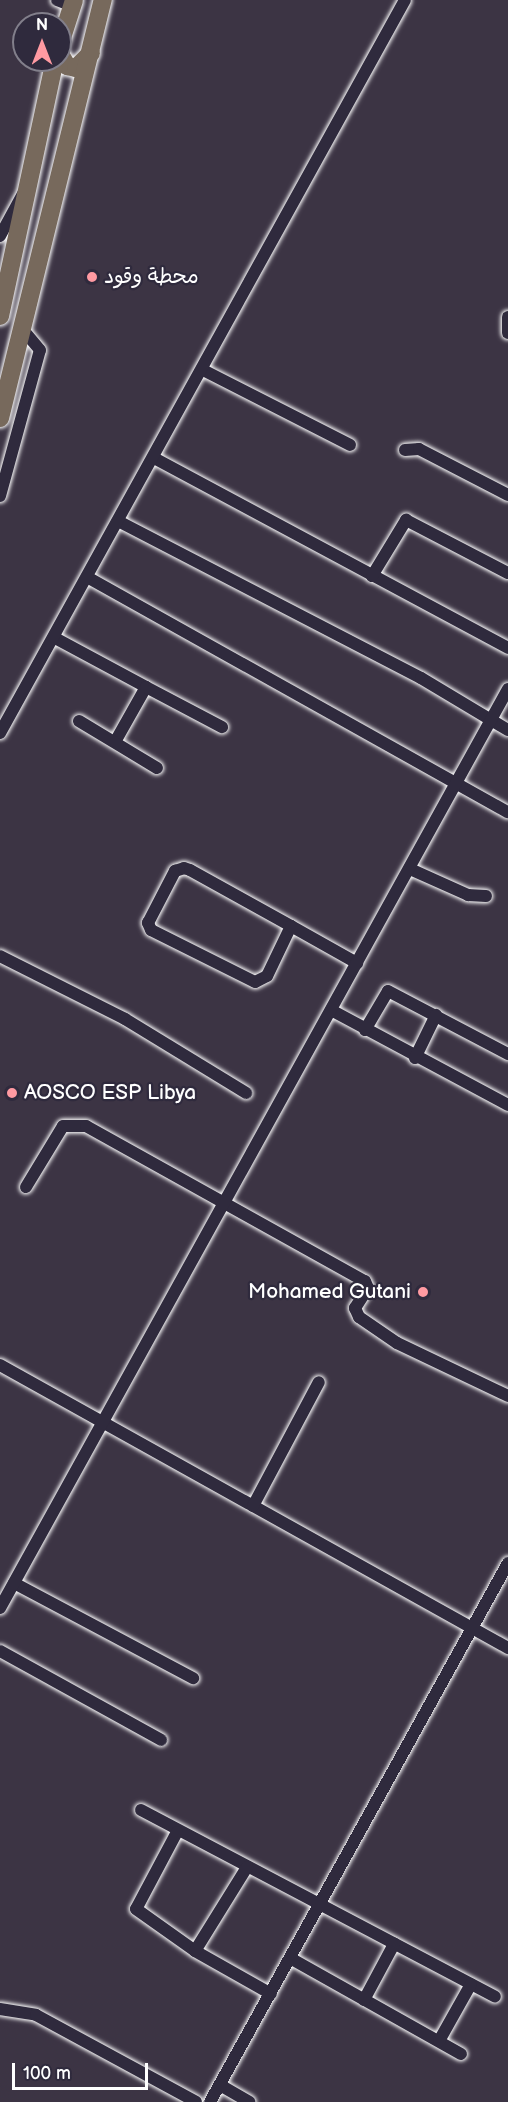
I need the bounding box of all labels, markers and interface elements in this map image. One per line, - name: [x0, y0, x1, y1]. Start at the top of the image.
- north arrow: [12, 12, 72, 72]
- text: N: [36, 16, 48, 35]
- place label: محطة وقود: [104, 264, 199, 290]
- marker: محطة وقود: [85, 270, 99, 284]
- place label: AOSCO ESP Libya: [24, 1080, 196, 1106]
- marker: AOSCO ESP Libya: [5, 1086, 19, 1100]
- place label: Mohamed Gutani: [248, 1279, 411, 1305]
- marker: Mohamed Gutani: [416, 1285, 430, 1299]
- scale bar: [15, 2051, 152, 2089]
- text: 100 m: [23, 2063, 71, 2084]

